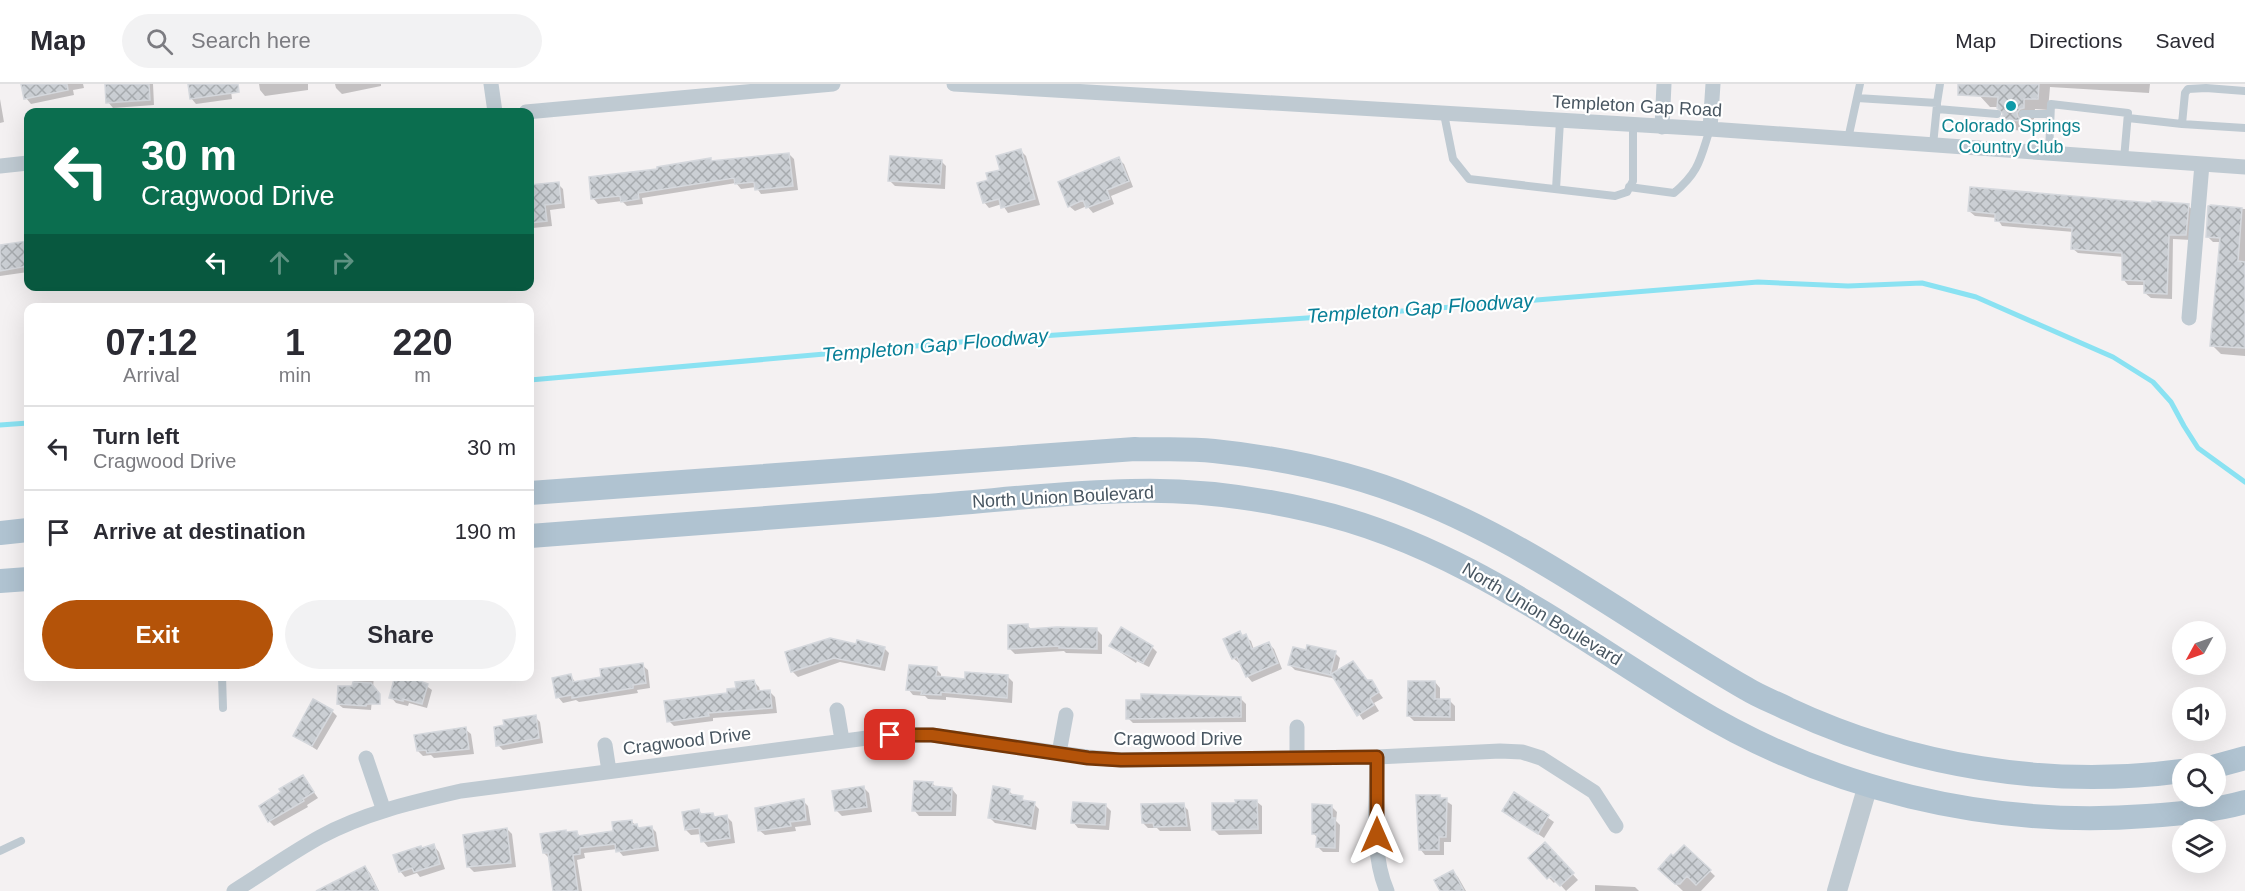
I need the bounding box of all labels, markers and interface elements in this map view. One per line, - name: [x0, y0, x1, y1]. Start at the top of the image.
- search box: [122, 14, 542, 68]
- text: Map: [30, 25, 86, 56]
- icon: search: [143, 25, 176, 58]
- text: Search here: [191, 28, 311, 53]
- text: Map: [1955, 29, 1996, 52]
- text: Directions: [2029, 29, 2122, 52]
- text: Saved: [2155, 29, 2215, 52]
- street label: Templeton Gap Road: [1552, 92, 1722, 120]
- marker: Colorado Springs Country Club: [2004, 99, 2018, 113]
- place label: Colorado Springs Country Club: [1941, 116, 2081, 157]
- icon: left: [42, 132, 120, 210]
- text: 30 m: [141, 132, 237, 179]
- text: Cragwood Drive: [141, 181, 335, 211]
- icon: left: [200, 246, 233, 279]
- icon: ahead: [263, 246, 296, 279]
- icon: right: [326, 246, 359, 279]
- water label: Templeton Gap Floodway: [1306, 289, 1535, 327]
- text: 07:12: [105, 322, 197, 363]
- text: 1: [285, 322, 305, 363]
- text: 220: [392, 322, 453, 363]
- water label: Templeton Gap Floodway: [821, 324, 1050, 366]
- text: Arrival: [123, 364, 180, 386]
- text: min: [279, 364, 311, 386]
- text: m: [414, 364, 431, 386]
- text: Turn left: [93, 424, 179, 449]
- icon: left: [42, 432, 75, 465]
- text: 30 m: [467, 435, 516, 460]
- text: Cragwood Drive: [93, 450, 236, 472]
- street label: North Union Boulevard: [972, 482, 1154, 512]
- icon: arrive: [42, 516, 75, 549]
- text: Arrive at destination: [93, 519, 306, 544]
- text: 190 m: [455, 519, 516, 544]
- street label: North Union Boulevard: [1459, 559, 1625, 669]
- button: Exit: [42, 600, 273, 669]
- button: Share: [285, 600, 516, 669]
- north arrow: [2172, 621, 2226, 675]
- map controls: [2172, 621, 2226, 873]
- button: sound: [2172, 687, 2226, 741]
- pin: [864, 709, 915, 760]
- icon: arrive: [873, 718, 906, 751]
- street label: Cragwood Drive: [622, 723, 752, 759]
- street label: Cragwood Drive: [1113, 729, 1243, 749]
- button: search: [2172, 753, 2226, 807]
- position arrow: [1345, 803, 1409, 867]
- button: layers: [2172, 819, 2226, 873]

